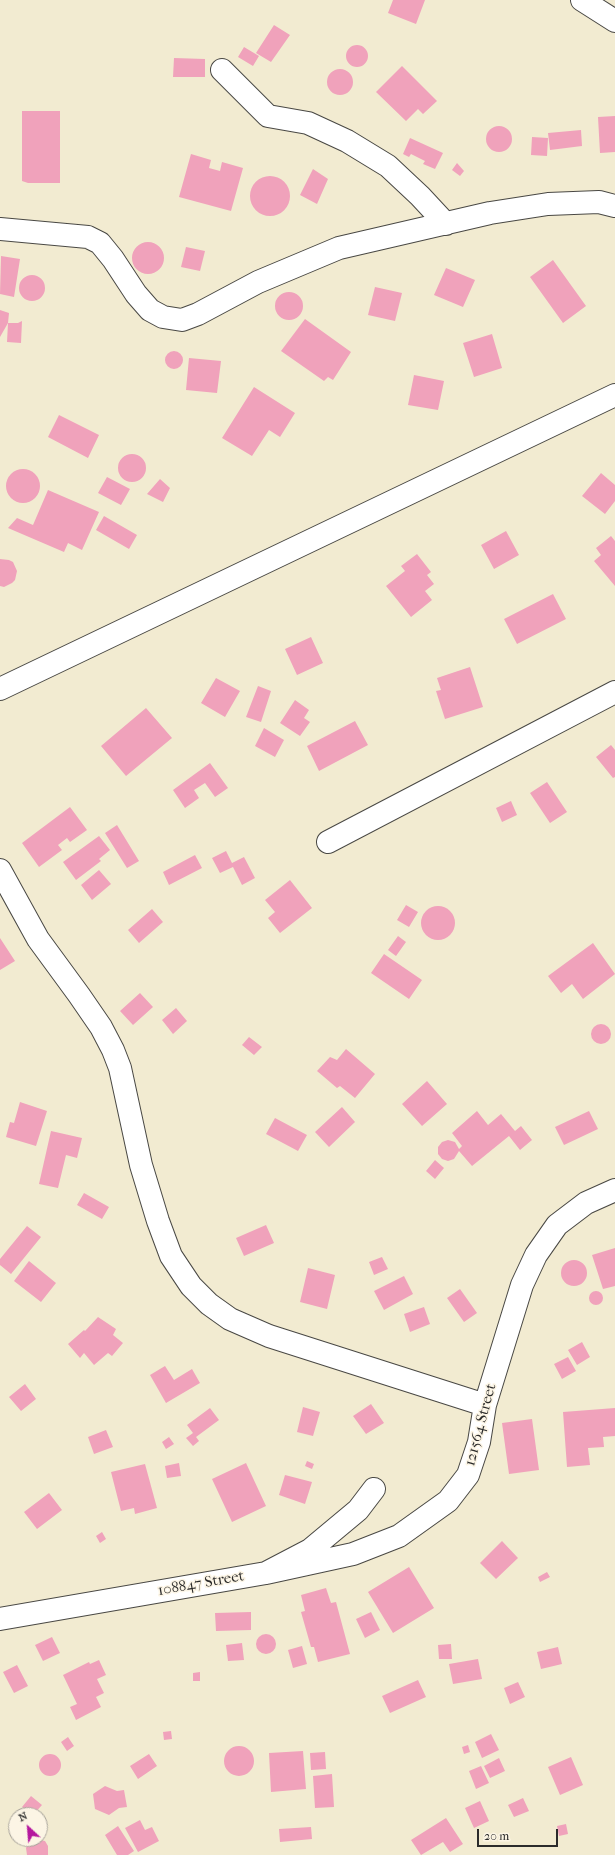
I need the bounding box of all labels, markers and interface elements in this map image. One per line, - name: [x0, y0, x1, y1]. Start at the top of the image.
- street label: 121564 Street: [461, 1382, 501, 1468]
- street label: 108847 Street: [157, 1568, 245, 1600]
- north arrow: [8, 1807, 48, 1847]
- text: N: [16, 1809, 30, 1824]
- scale bar: [479, 1821, 560, 1847]
- text: 20 m: [484, 1829, 509, 1843]

